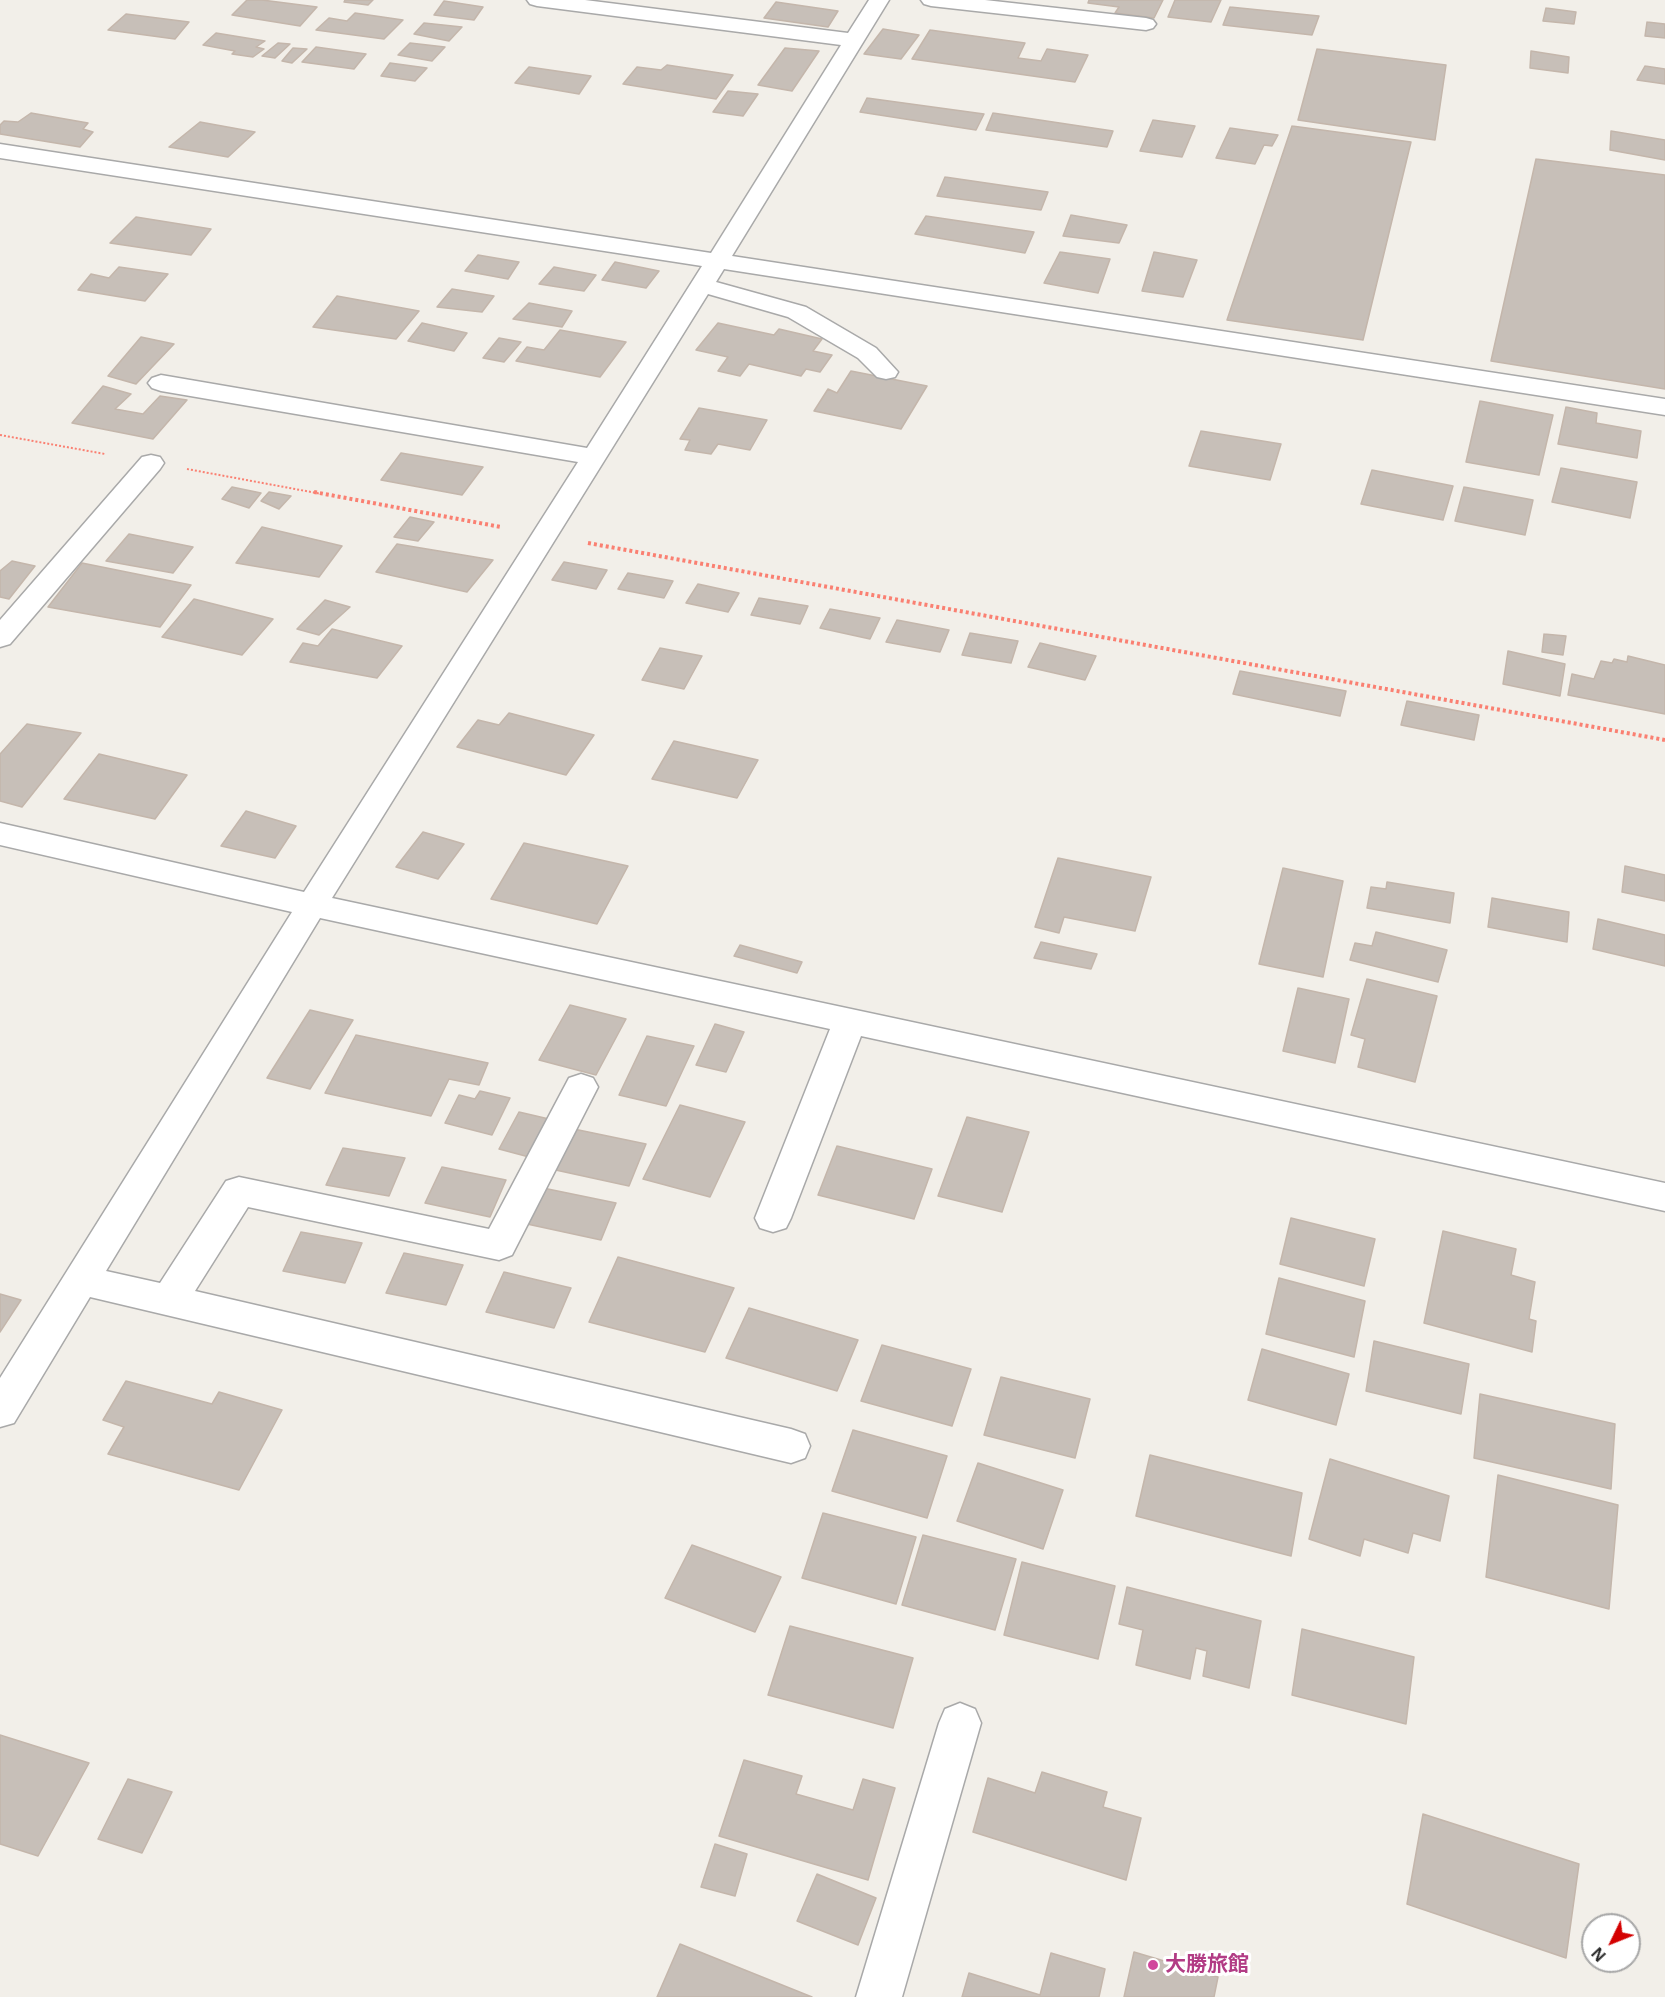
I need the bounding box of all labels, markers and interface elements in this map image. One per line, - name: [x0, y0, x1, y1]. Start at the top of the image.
- north arrow: [1581, 1913, 1641, 1973]
- text: N: [1589, 1944, 1609, 1964]
- place label: 大勝旅館: [1165, 1952, 1249, 1978]
- marker: 大勝旅館: [1146, 1958, 1160, 1972]

